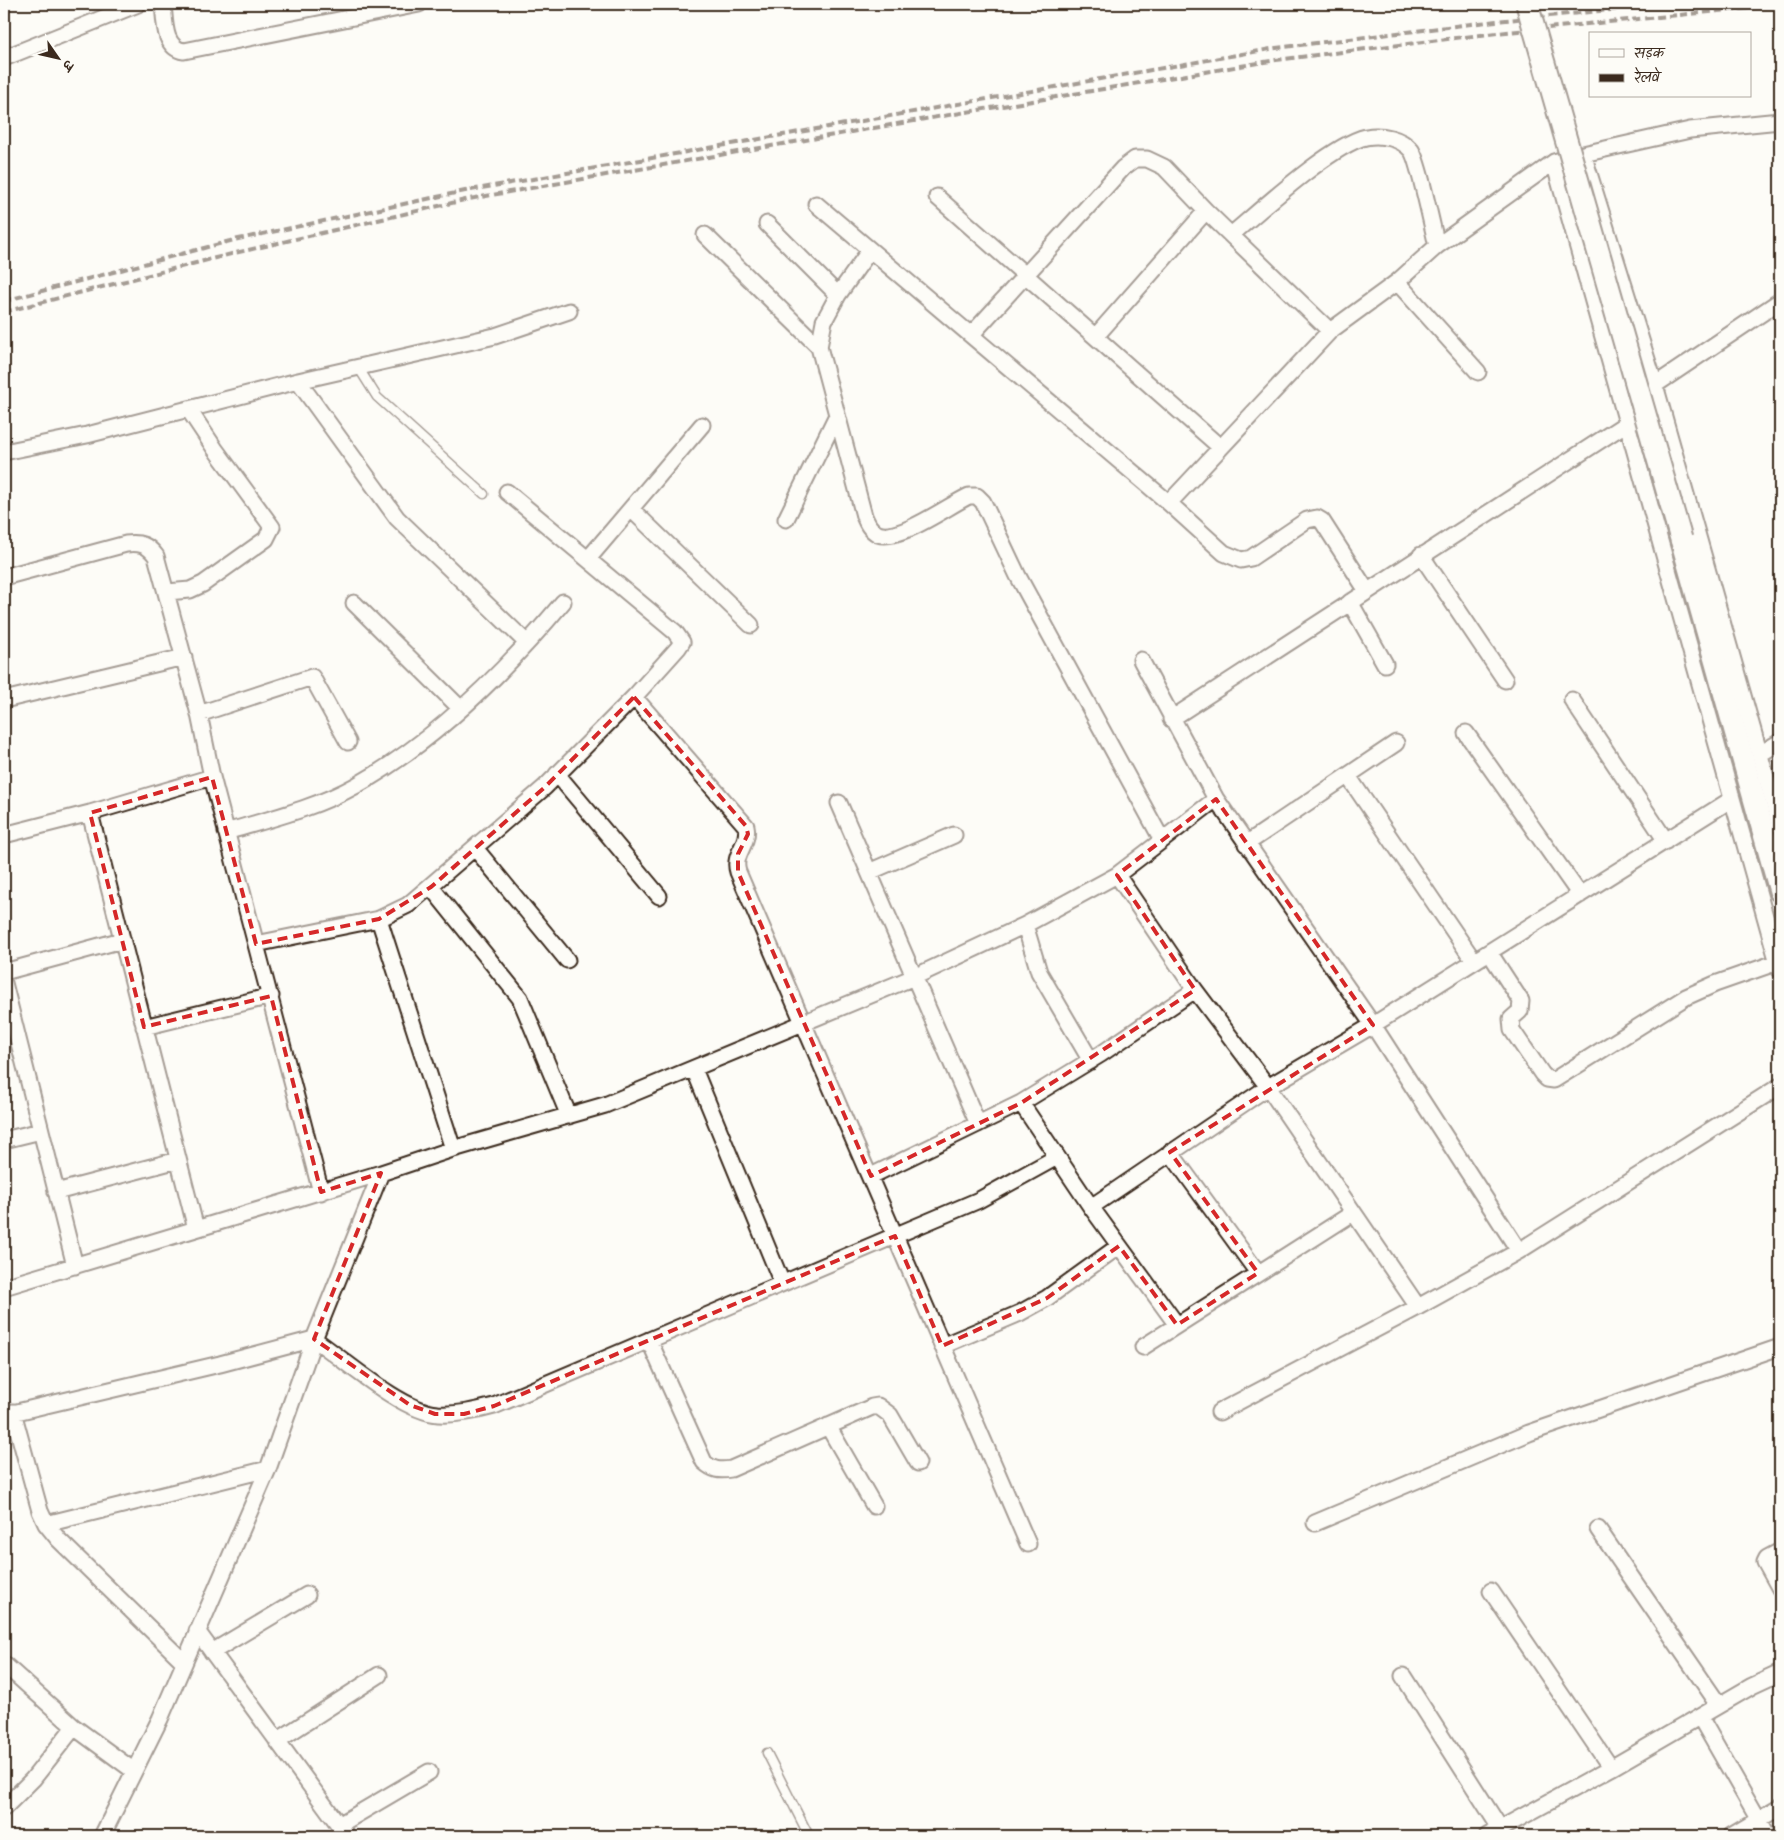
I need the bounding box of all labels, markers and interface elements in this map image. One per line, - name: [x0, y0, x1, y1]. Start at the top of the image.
- north arrow: [32, 32, 82, 82]
- legend: [1589, 32, 1752, 98]
- text: सड़क: [1634, 42, 1666, 66]
- text: उ: [55, 55, 80, 77]
- text: रेलवे: [1634, 66, 1662, 90]

